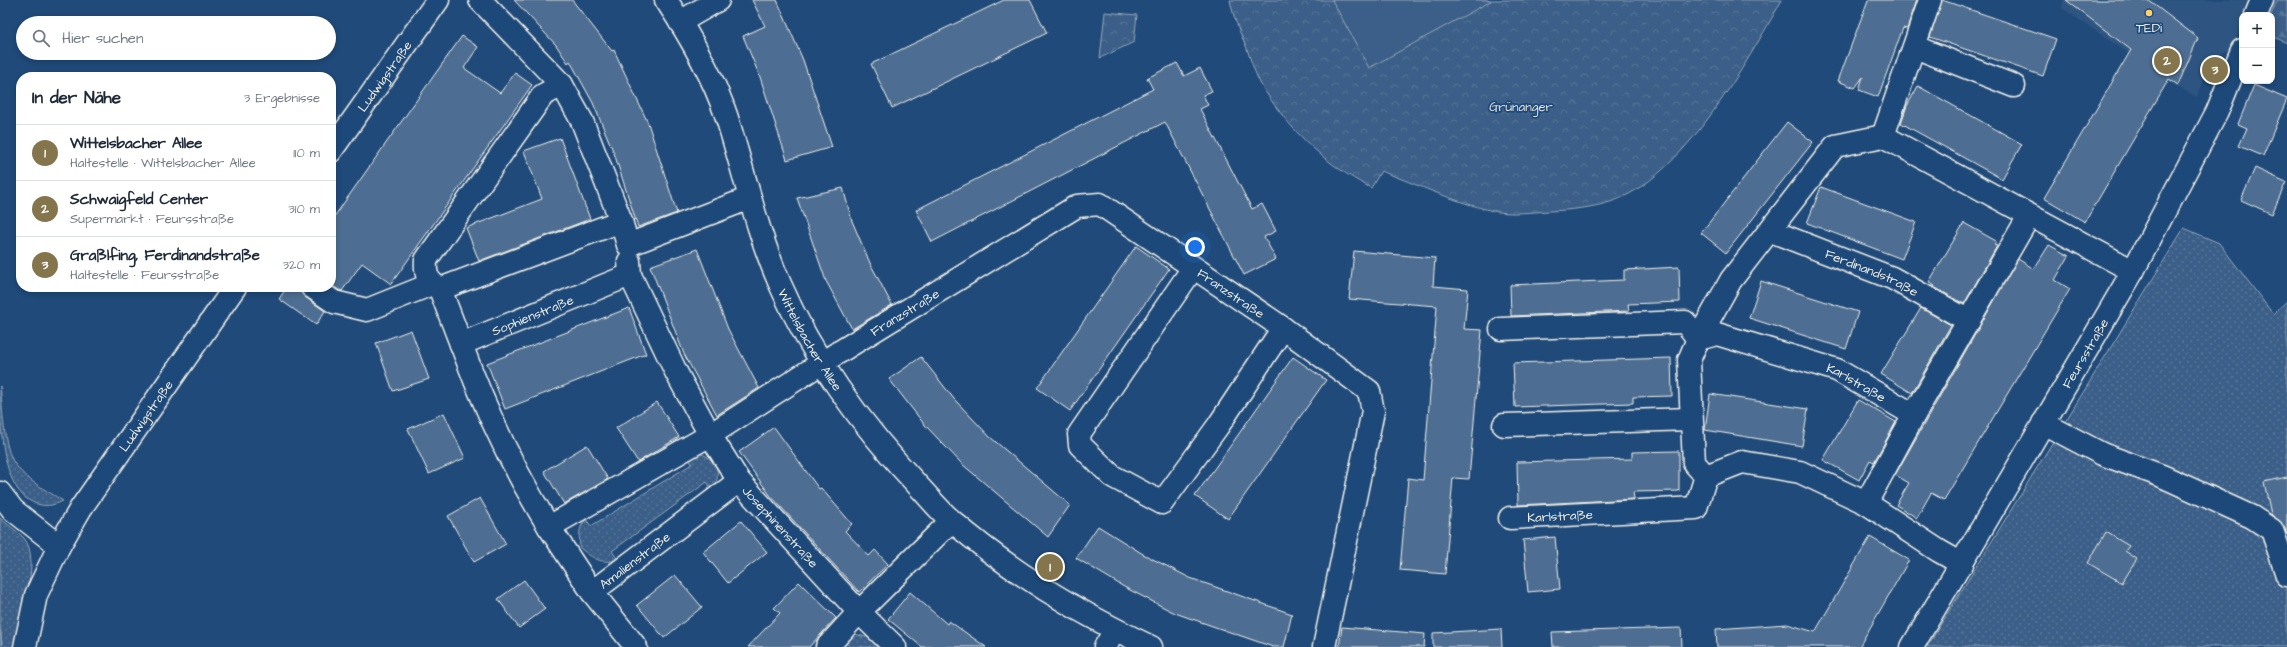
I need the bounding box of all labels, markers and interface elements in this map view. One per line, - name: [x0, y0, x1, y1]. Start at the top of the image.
- marker: TEDi: [2144, 8, 2154, 18]
- map controls: [2239, 12, 2275, 84]
- button: +: [2239, 12, 2275, 48]
- search box: [16, 16, 336, 60]
- place label: TEDi: [2136, 19, 2162, 37]
- icon: search: [30, 27, 52, 49]
- text: Hier suchen: [62, 28, 143, 49]
- street label: Ludwigstraße: [354, 37, 416, 116]
- pin: 2: [2154, 46, 2180, 76]
- button: −: [2239, 48, 2275, 84]
- pin: 3: [2202, 55, 2228, 85]
- text: In der Nähe: [32, 86, 121, 110]
- text: 3 Ergebnisse: [244, 89, 320, 107]
- park label: Grünanger: [1489, 98, 1553, 117]
- text: Wittelsbacher Allee: [70, 133, 202, 154]
- text: 1: [44, 144, 46, 162]
- text: 110 m: [293, 144, 320, 162]
- text: Haltestelle · Wittelsbacher Allee: [70, 154, 256, 172]
- text: Schwaigfeld Center: [70, 189, 208, 210]
- text: 2: [41, 200, 49, 218]
- text: 310 m: [288, 200, 320, 218]
- text: Supermarkt · Feursstraße: [70, 210, 234, 228]
- your location: [1185, 237, 1205, 257]
- text: Graßlfing, Ferdinandstraße: [70, 245, 260, 266]
- street label: Ferdinandstraße: [1822, 245, 1921, 301]
- text: 3: [42, 256, 48, 274]
- text: 320 m: [282, 256, 320, 274]
- street label: Franzstraße: [1193, 264, 1268, 323]
- text: Haltestelle · Feursstraße: [70, 266, 219, 284]
- street label: Franzstraße: [867, 285, 943, 341]
- street label: Wittelsbacher Allee: [773, 286, 846, 395]
- street label: Sophienstraße: [489, 291, 576, 341]
- street label: Feursstraße: [2058, 315, 2113, 392]
- street label: Karlstraße: [1824, 359, 1889, 407]
- street label: Ludwigstraße: [115, 377, 178, 455]
- street label: Josephinenstraße: [738, 482, 822, 572]
- street label: Karlstraße: [1527, 506, 1593, 527]
- street label: Amalienstraße: [596, 528, 674, 593]
- pin: 1: [1037, 552, 1063, 582]

